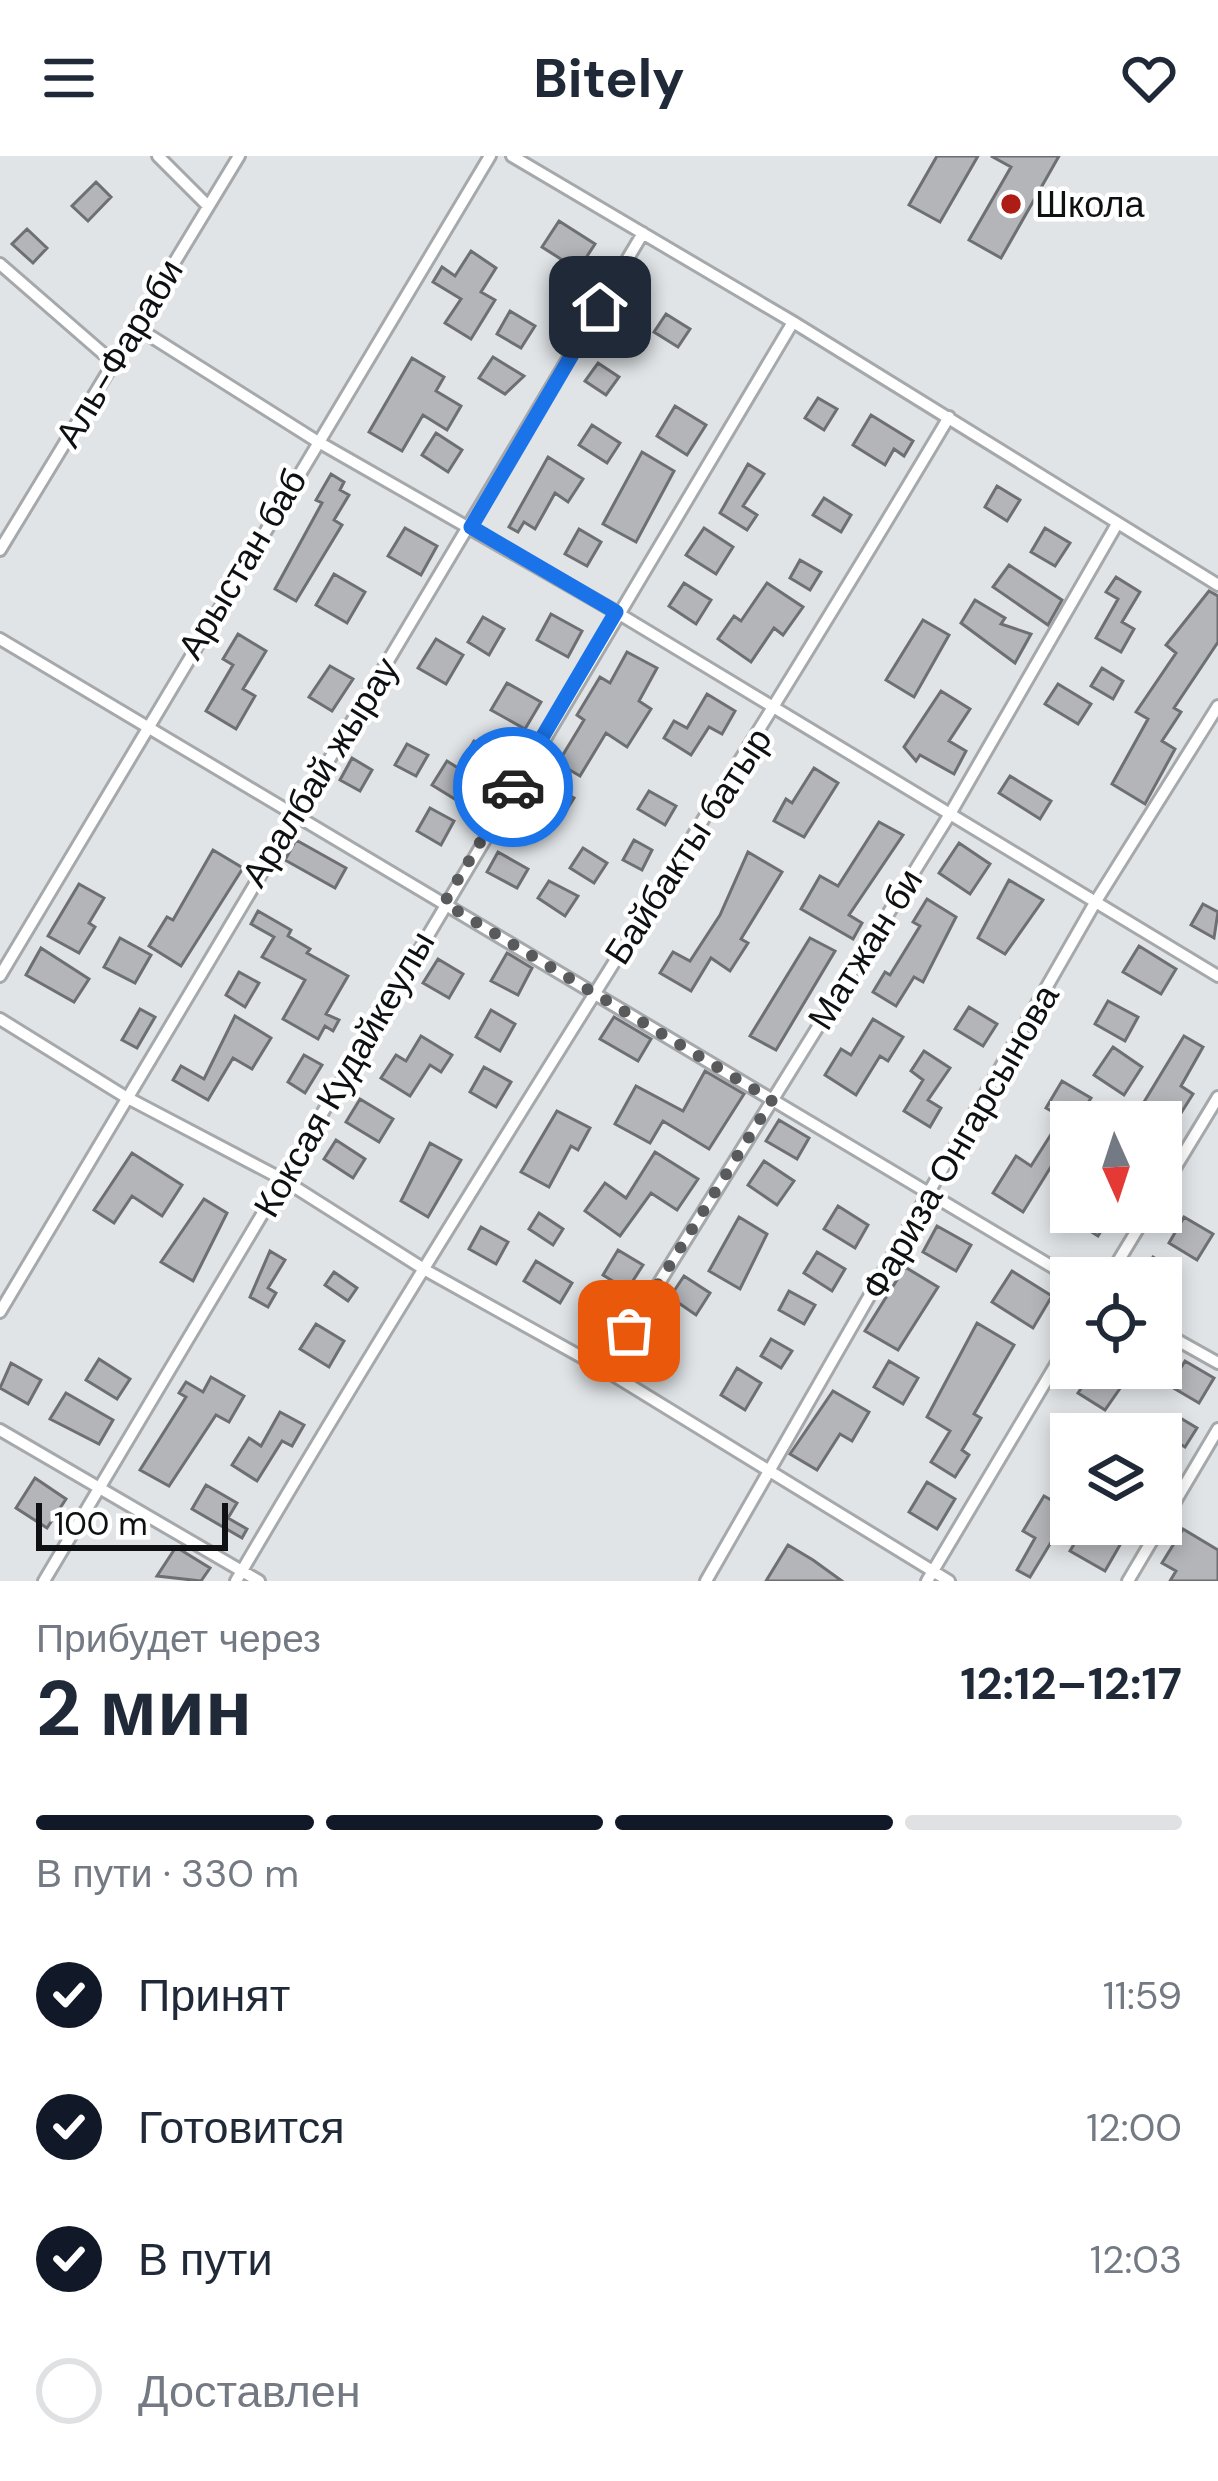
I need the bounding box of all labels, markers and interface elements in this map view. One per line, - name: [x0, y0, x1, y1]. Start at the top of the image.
- text: Bitely: [533, 43, 685, 114]
- icon: menu: [36, 45, 102, 111]
- icon: heart: [1116, 45, 1182, 111]
- place label: Школа: [1035, 181, 1145, 228]
- marker: Школа: [998, 191, 1024, 217]
- street label: Аль-Фараби: [44, 250, 194, 456]
- pin: [549, 256, 651, 358]
- icon: home: [567, 274, 633, 340]
- street label: Арыстан баб: [167, 460, 317, 668]
- street label: Аралбай жырау: [231, 648, 409, 896]
- street label: Байбакты батыр: [594, 719, 782, 973]
- courier: [453, 727, 573, 847]
- icon: car: [480, 754, 546, 820]
- street label: Матжан би: [797, 860, 933, 1038]
- street label: Коксая Кудайкеулы: [243, 922, 445, 1226]
- street label: Фариза Онгарсынова: [851, 975, 1070, 1308]
- north arrow: [1050, 1101, 1182, 1233]
- map controls: [1050, 1101, 1182, 1545]
- button: locate: [1050, 1257, 1182, 1389]
- pin: [578, 1280, 680, 1382]
- icon: bag: [596, 1298, 662, 1364]
- button: layers: [1050, 1413, 1182, 1545]
- scale bar: [36, 1497, 228, 1550]
- text: 100 m: [54, 1502, 148, 1545]
- text: Прибудет через: [36, 1613, 321, 1664]
- text: 12:12–12:17: [960, 1654, 1182, 1713]
- text: 2 мин: [36, 1658, 252, 1759]
- text: В пути · 330 m: [36, 1848, 299, 1899]
- icon: check: [36, 1962, 102, 2028]
- text: Принят: [138, 1966, 290, 2025]
- text: 11:59: [1103, 1970, 1182, 2021]
- icon: check: [36, 2094, 102, 2160]
- text: Готовится: [138, 2098, 345, 2157]
- text: 12:00: [1086, 2102, 1182, 2153]
- icon: check: [36, 2226, 102, 2292]
- text: В пути: [138, 2230, 273, 2289]
- text: 12:03: [1090, 2234, 1182, 2285]
- text: Доставлен: [138, 2362, 361, 2421]

